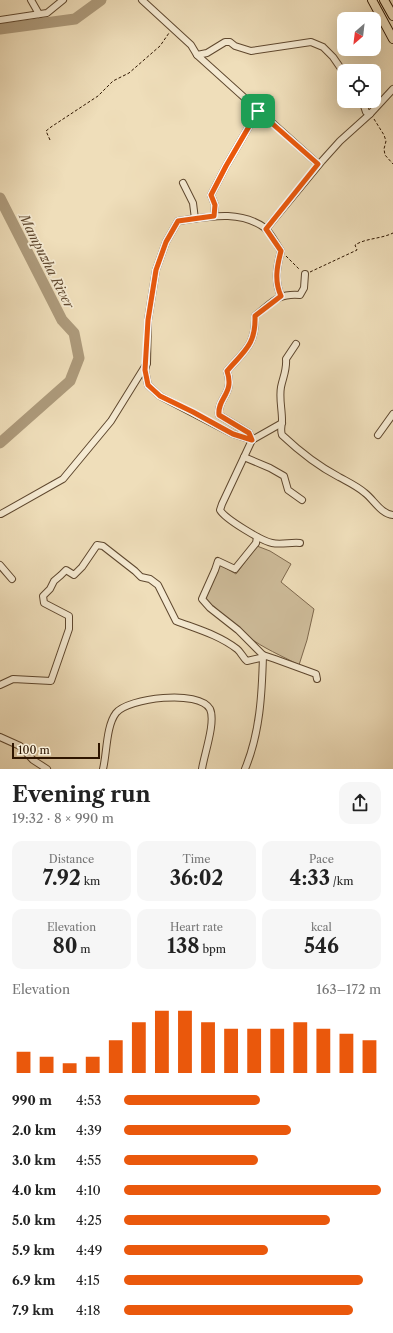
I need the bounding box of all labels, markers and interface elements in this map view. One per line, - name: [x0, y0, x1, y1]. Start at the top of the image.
- north arrow: [337, 12, 381, 56]
- map controls: [337, 12, 381, 108]
- button: locate: [337, 64, 381, 108]
- pin: [241, 94, 275, 128]
- icon: arrive: [247, 100, 269, 122]
- water label: Mampuzha River: [15, 209, 78, 312]
- scale bar: [12, 741, 100, 760]
- text: 100 m: [18, 743, 50, 757]
- text: Evening run: [12, 781, 151, 808]
- button: share: [339, 782, 381, 824]
- text: 19:32 · 8 × 990 m: [12, 810, 114, 826]
- text: Distance: [49, 852, 94, 866]
- text: Time: [183, 852, 210, 866]
- text: Pace: [309, 852, 334, 866]
- text: 7.92: [43, 866, 81, 890]
- text: 36:02: [170, 866, 223, 890]
- text: 4:33: [290, 866, 330, 890]
- text: km: [81, 874, 100, 888]
- text: /km: [330, 874, 353, 888]
- text: Elevation: [47, 920, 96, 934]
- text: Heart rate: [170, 920, 223, 934]
- text: kcal: [311, 920, 332, 934]
- text: 80: [52, 934, 77, 958]
- text: 138: [167, 934, 200, 958]
- text: 546: [304, 934, 339, 958]
- text: m: [77, 942, 91, 956]
- text: bpm: [200, 942, 226, 956]
- text: Elevation: [12, 981, 70, 997]
- text: 163–172 m: [316, 981, 381, 997]
- text: 990 m: [12, 1092, 52, 1108]
- text: 4:53: [76, 1092, 101, 1108]
- text: 2.0 km: [12, 1122, 56, 1138]
- text: 4:39: [76, 1122, 102, 1138]
- text: 3.0 km: [12, 1152, 56, 1168]
- text: 4:55: [76, 1152, 101, 1168]
- text: 4.0 km: [12, 1182, 56, 1198]
- text: 4:10: [76, 1182, 101, 1198]
- text: 5.0 km: [12, 1212, 56, 1228]
- text: 4:25: [76, 1212, 102, 1228]
- text: 5.9 km: [12, 1242, 55, 1258]
- text: 4:49: [76, 1242, 102, 1258]
- text: 6.9 km: [12, 1272, 56, 1288]
- text: 4:15: [76, 1272, 100, 1288]
- text: 7.9 km: [12, 1302, 54, 1318]
- text: 4:18: [76, 1302, 100, 1318]

